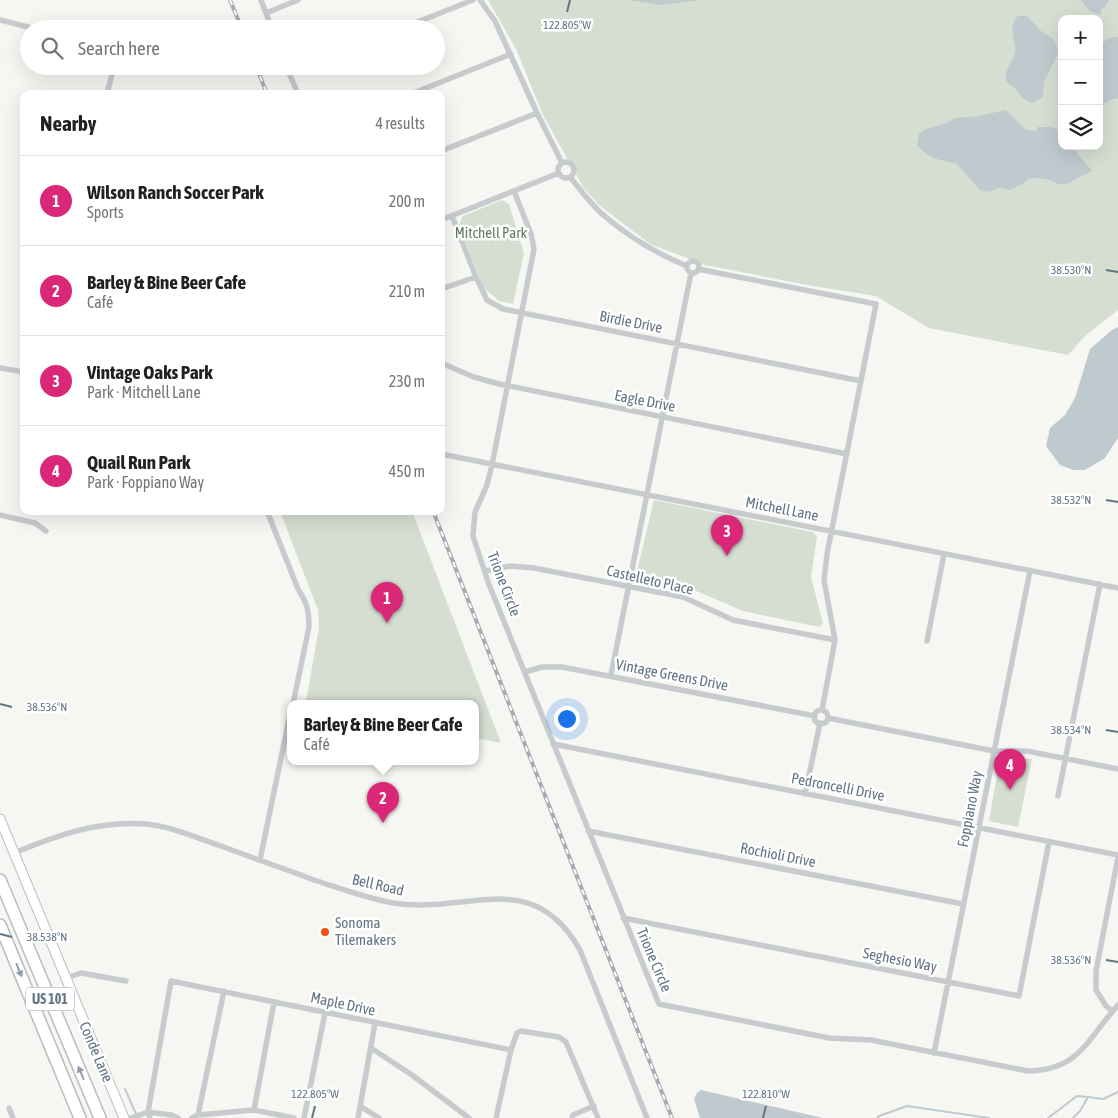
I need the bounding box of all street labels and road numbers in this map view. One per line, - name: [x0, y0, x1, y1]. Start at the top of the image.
- street label: Birdie Drive: [598, 307, 664, 336]
- street label: Eagle Drive: [613, 386, 677, 415]
- street label: Mitchell Lane: [744, 493, 820, 524]
- street label: Trione Circle: [484, 549, 525, 619]
- street label: Castelleto Place: [605, 561, 695, 598]
- street label: Vintage Greens Drive: [614, 655, 730, 694]
- street label: Pedroncelli Drive: [790, 769, 886, 804]
- street label: Foppiano Way: [954, 769, 985, 849]
- street label: Rochioli Drive: [739, 839, 817, 870]
- street label: Bell Road: [351, 870, 406, 899]
- street label: Trione Circle: [633, 925, 676, 994]
- street label: Seghesio Way: [862, 944, 939, 975]
- road number: US 101: [26, 988, 74, 1011]
- street label: Maple Drive: [309, 988, 377, 1019]
- street label: Conde Lane: [76, 1019, 117, 1085]

